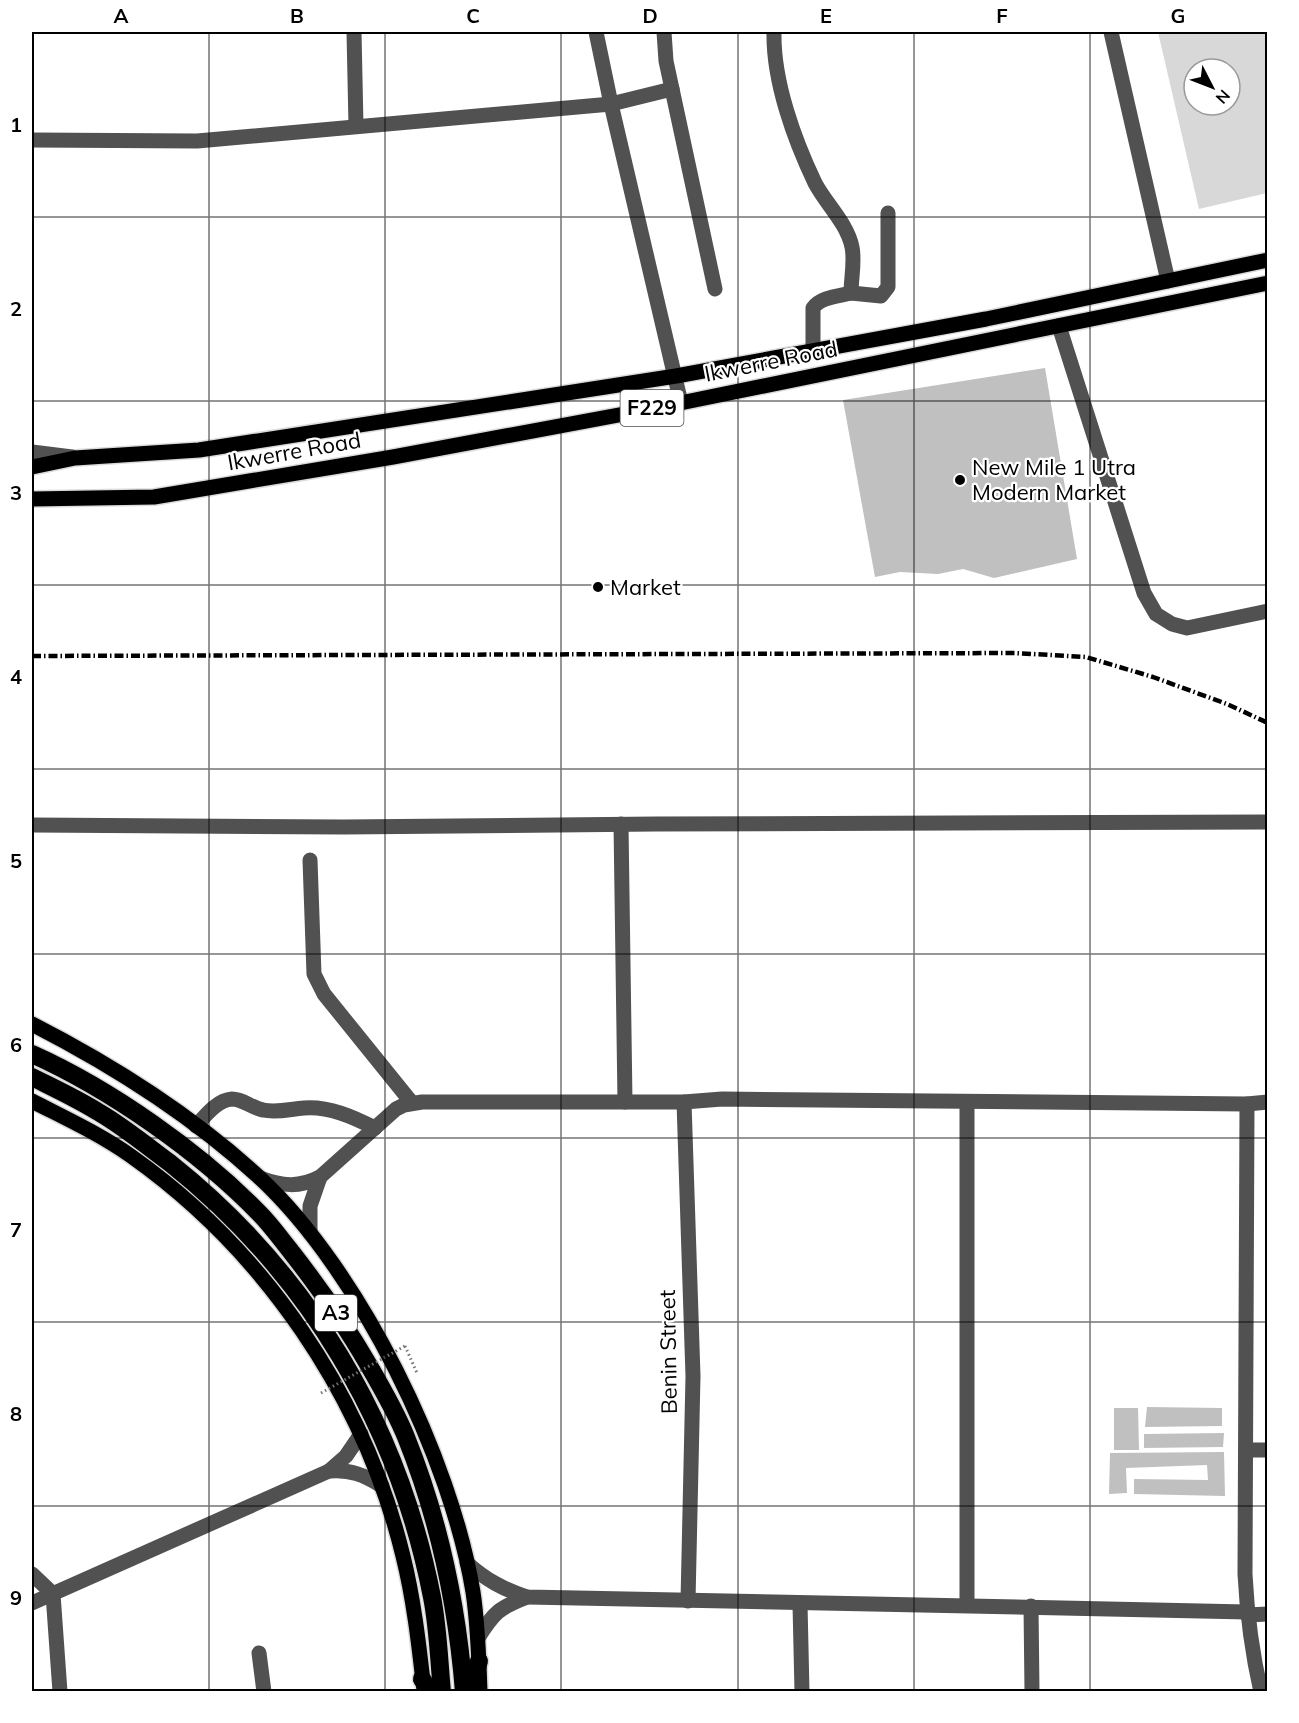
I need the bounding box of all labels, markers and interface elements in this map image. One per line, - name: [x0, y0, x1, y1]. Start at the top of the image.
- text: A: [114, 3, 129, 28]
- text: B: [290, 3, 304, 28]
- text: C: [466, 3, 480, 28]
- text: D: [642, 3, 658, 28]
- text: E: [820, 3, 832, 28]
- text: F: [996, 3, 1008, 28]
- text: G: [1171, 3, 1185, 28]
- north arrow: [1182, 57, 1242, 117]
- text: N: [1212, 86, 1235, 108]
- text: 1: [10, 112, 22, 137]
- text: 2: [10, 296, 22, 321]
- street label: Ikwerre Road: [702, 334, 840, 388]
- road number: F229: [620, 390, 684, 426]
- street label: Ikwerre Road: [225, 425, 363, 477]
- place label: New Mile 1 Utra Modern Market: [972, 453, 1136, 506]
- marker: New Mile 1 Utra Modern Market: [953, 473, 967, 487]
- text: 3: [10, 480, 22, 505]
- place label: Market: [610, 573, 681, 601]
- marker: Market: [591, 580, 605, 594]
- text: 4: [10, 664, 22, 689]
- text: 5: [10, 848, 22, 873]
- text: 6: [10, 1032, 22, 1057]
- text: 7: [10, 1217, 22, 1242]
- street label: Benin Street: [653, 1289, 683, 1415]
- road number: A3: [315, 1295, 357, 1331]
- text: 8: [10, 1401, 22, 1426]
- text: 9: [10, 1585, 22, 1610]

